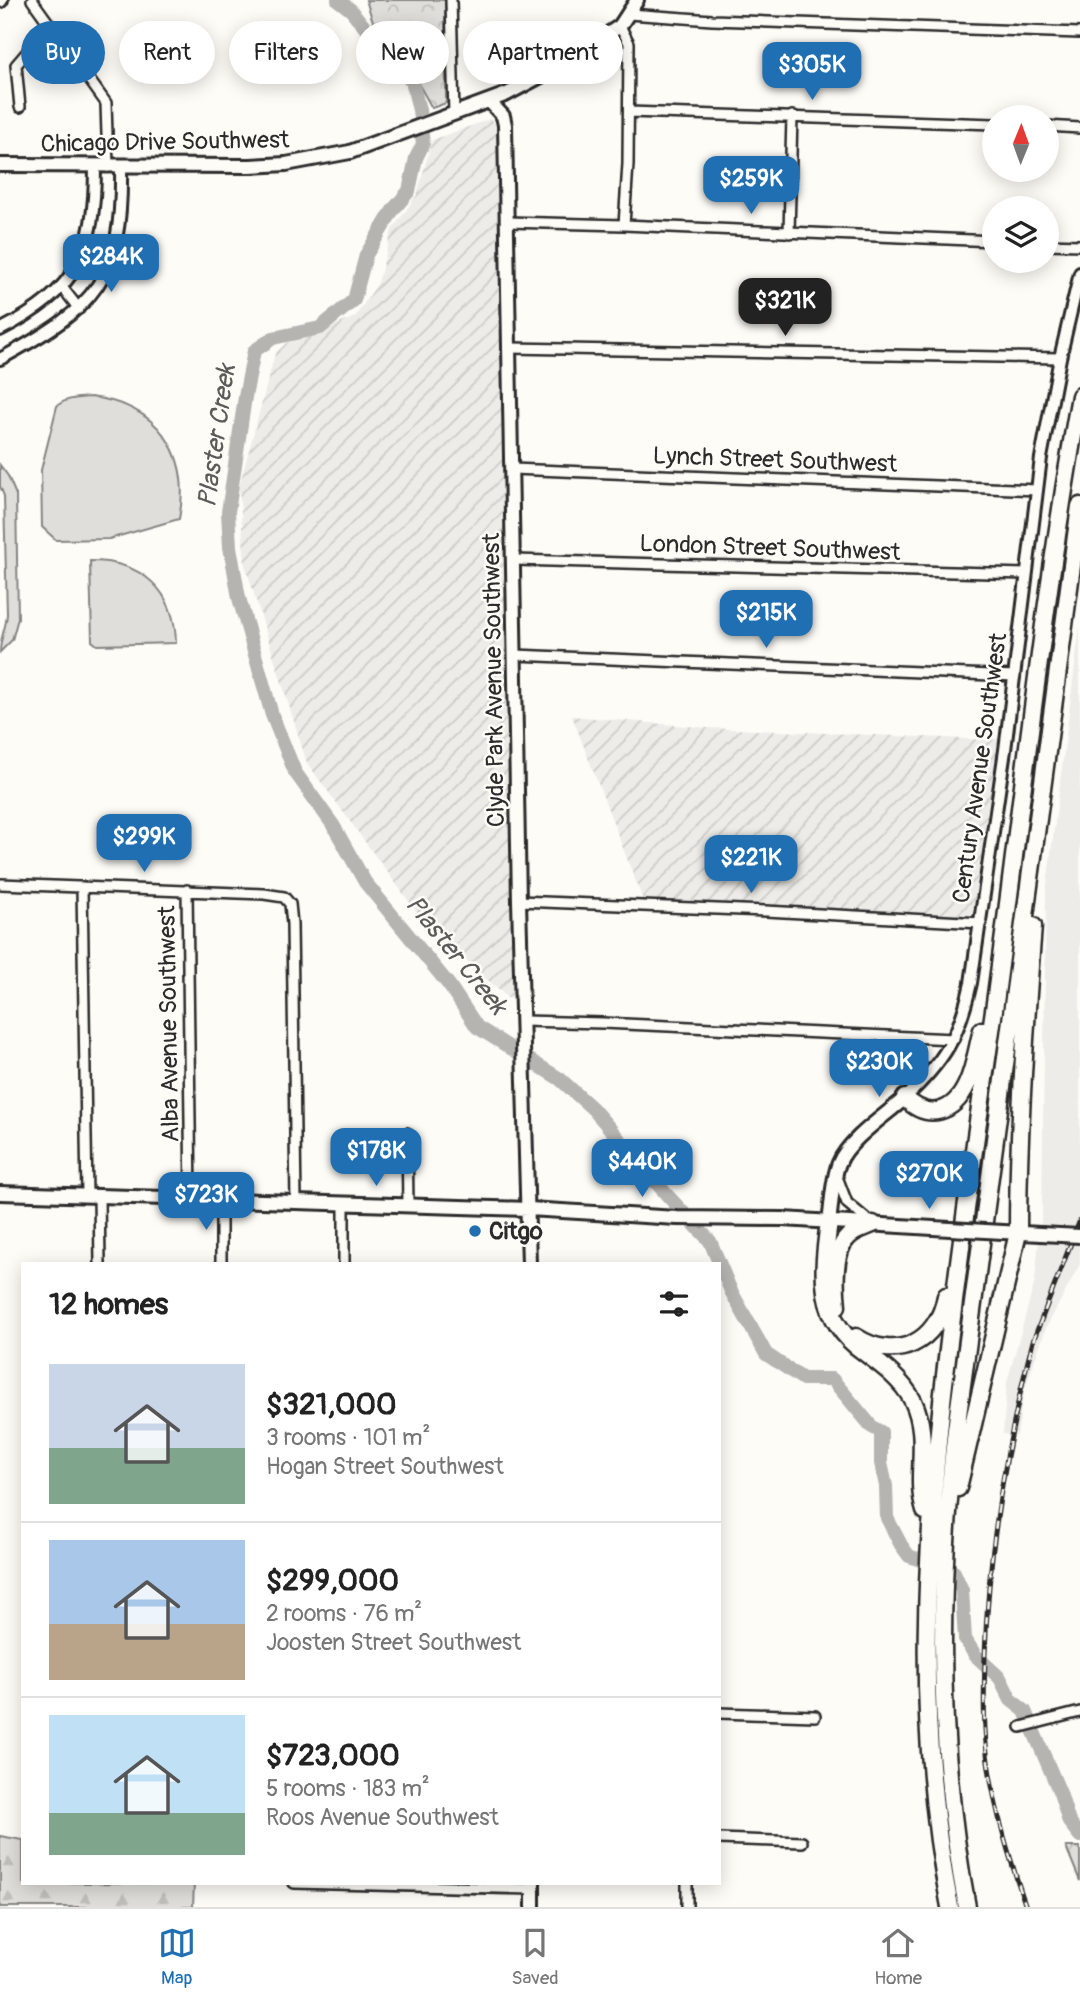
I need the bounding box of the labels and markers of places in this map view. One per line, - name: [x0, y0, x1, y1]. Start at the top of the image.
- pin: $305K: [763, 42, 861, 102]
- pin: $259K: [702, 156, 800, 216]
- pin: $284K: [62, 234, 160, 294]
- pin: $321K: [736, 278, 834, 338]
- pin: $215K: [717, 590, 815, 650]
- pin: $299K: [95, 814, 193, 874]
- pin: $221K: [702, 836, 800, 895]
- pin: $230K: [830, 1040, 928, 1099]
- pin: $178K: [327, 1128, 425, 1188]
- pin: $440K: [593, 1140, 691, 1199]
- pin: $270K: [880, 1152, 978, 1211]
- pin: $723K: [157, 1172, 255, 1232]
- place label: Citgo: [489, 1217, 543, 1246]
- marker: Citgo: [467, 1223, 483, 1239]

